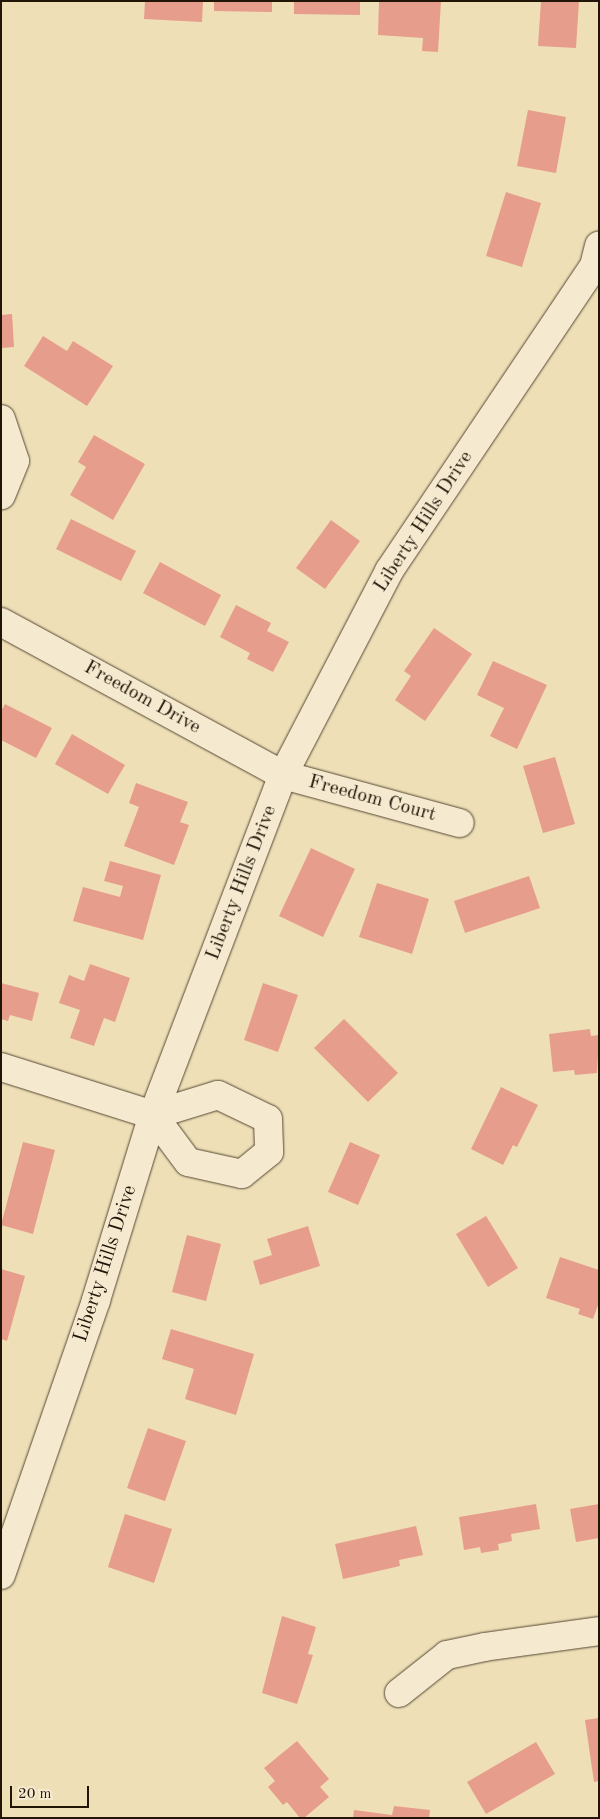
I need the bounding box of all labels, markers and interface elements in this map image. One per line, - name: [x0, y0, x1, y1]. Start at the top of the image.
- street label: Liberty Hills Drive: [369, 447, 479, 597]
- street label: Freedom Drive: [79, 656, 205, 740]
- street label: Freedom Court: [306, 770, 438, 828]
- street label: Liberty Hills Drive: [201, 802, 283, 964]
- street label: Liberty Hills Drive: [69, 1182, 143, 1346]
- scale bar: [12, 1776, 91, 1808]
- text: 20 m: [18, 1787, 52, 1802]

